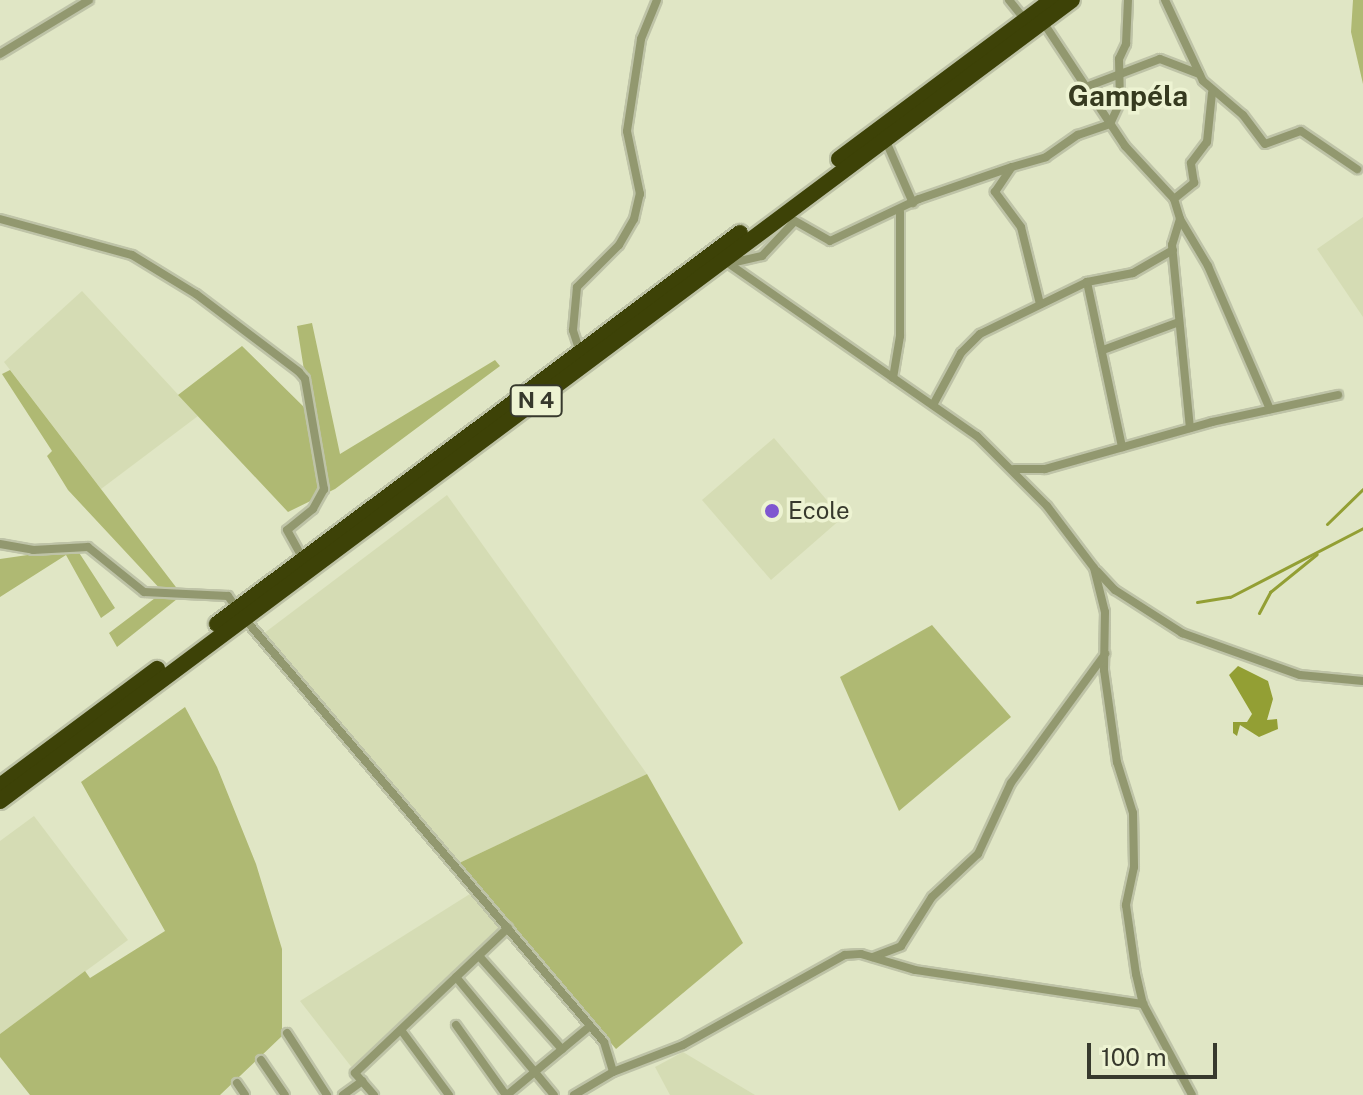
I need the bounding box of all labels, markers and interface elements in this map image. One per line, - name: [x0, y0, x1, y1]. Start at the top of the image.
- district label: Gampéla: [1068, 79, 1188, 113]
- road number: N 4: [508, 383, 564, 419]
- place label: Ecole: [788, 497, 850, 525]
- marker: Ecole: [763, 502, 781, 520]
- scale bar: [1091, 1027, 1221, 1077]
- text: 100 m: [1101, 1043, 1167, 1071]

